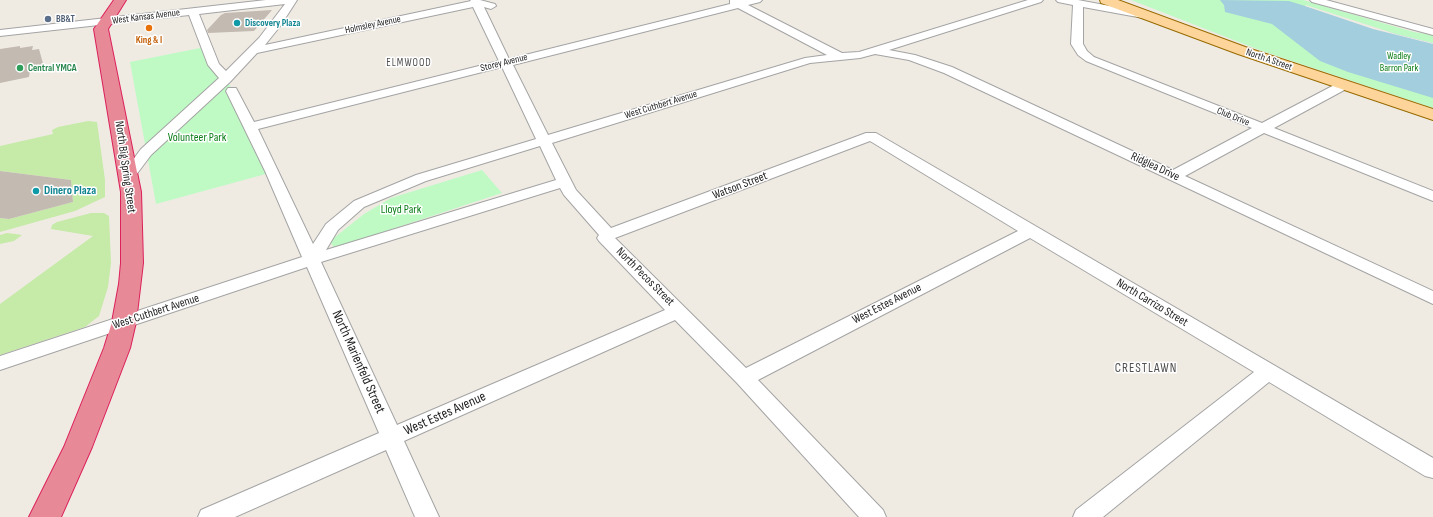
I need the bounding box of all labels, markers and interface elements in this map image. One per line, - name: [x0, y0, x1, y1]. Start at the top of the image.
- street label: West Kansas Avenue: [111, 7, 181, 27]
- place label: BB&T: [56, 13, 75, 25]
- street label: Holmsley Avenue: [344, 13, 402, 37]
- marker: BB&T: [43, 14, 53, 24]
- place label: Discovery Plaza: [245, 17, 300, 29]
- marker: Discovery Plaza: [232, 18, 242, 28]
- marker: King & I: [144, 23, 154, 33]
- place label: King & I: [136, 34, 162, 46]
- street label: North A Street: [1244, 46, 1294, 74]
- park label: Wadley Barron Park: [1380, 50, 1418, 74]
- street label: Storey Avenue: [479, 51, 529, 75]
- district label: ELMWOOD: [386, 56, 432, 70]
- place label: Central YMCA: [28, 62, 77, 74]
- marker: Central YMCA: [15, 63, 25, 73]
- street label: West Cuthbert Avenue: [623, 88, 699, 122]
- street label: Club Drive: [1215, 105, 1251, 129]
- street label: North Big Spring Street: [111, 120, 139, 214]
- park label: Volunteer Park: [168, 131, 226, 145]
- street label: Ridglea Drive: [1128, 149, 1182, 185]
- street label: Watson Street: [711, 169, 769, 203]
- place label: Dinero Plaza: [44, 184, 96, 198]
- marker: Dinero Plaza: [31, 186, 41, 196]
- park label: Lloyd Park: [381, 203, 421, 217]
- street label: North Pecos Street: [613, 245, 677, 309]
- street label: North Carrizo Street: [1114, 276, 1190, 330]
- street label: West Estes Avenue: [850, 280, 924, 328]
- street label: West Cuthbert Avenue: [111, 291, 201, 333]
- street label: North Marienfeld Street: [328, 308, 388, 416]
- district label: CRESTLAWN: [1115, 361, 1177, 377]
- street label: West Estes Avenue: [401, 388, 489, 440]

